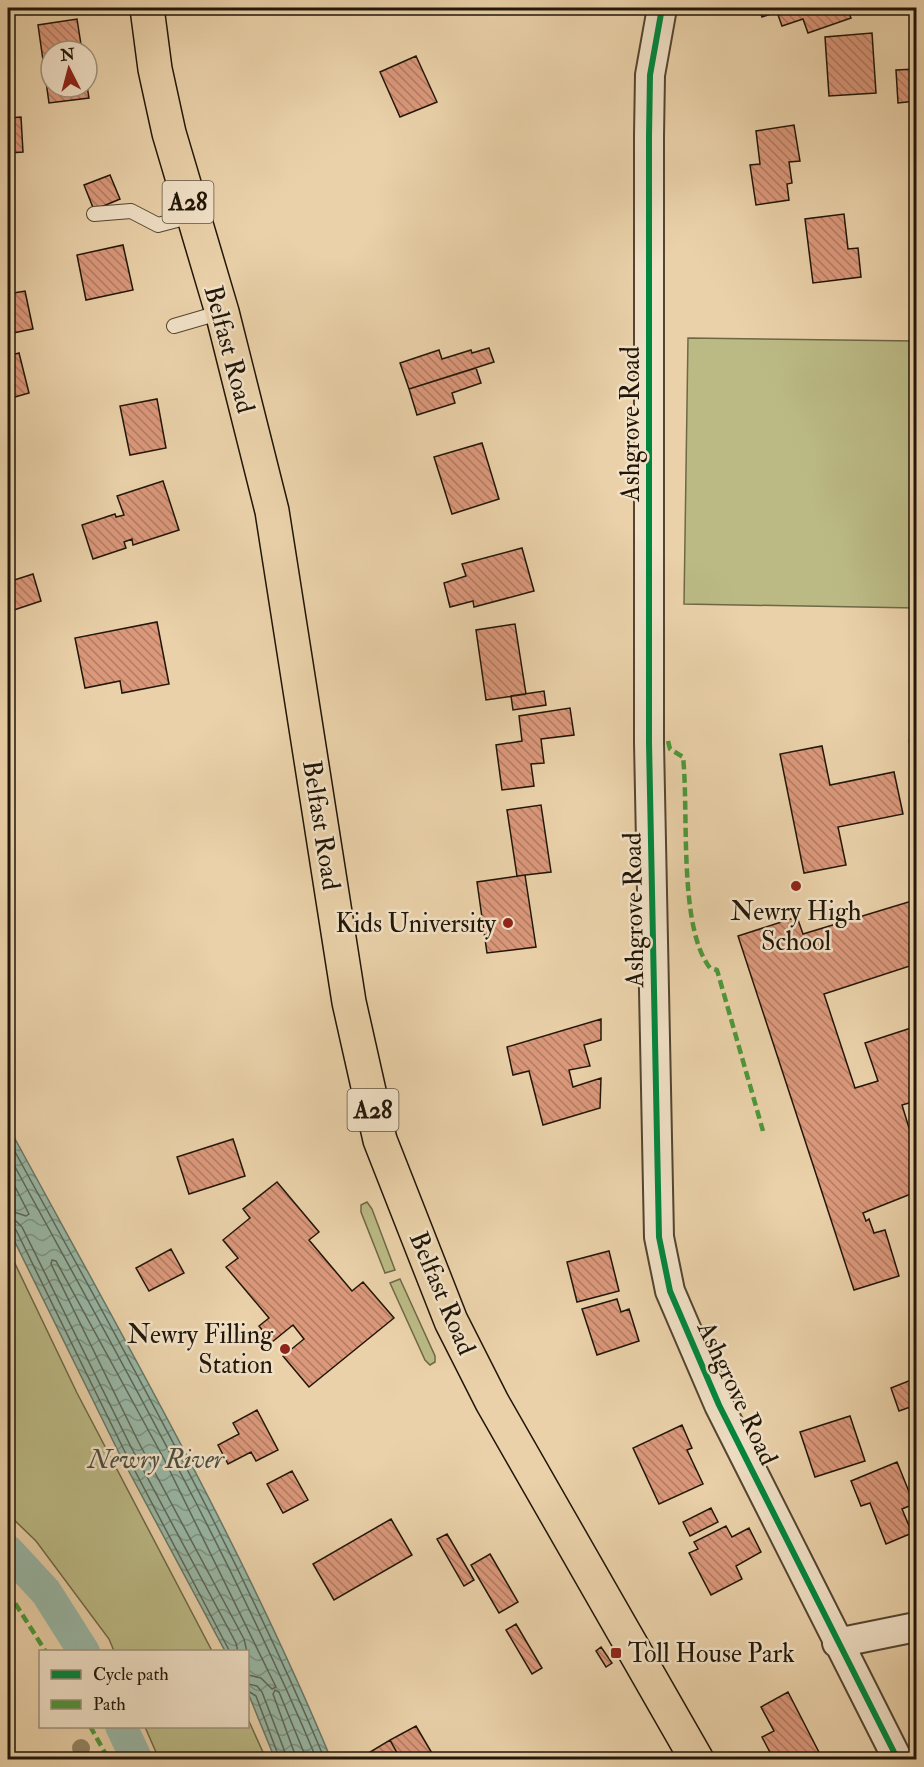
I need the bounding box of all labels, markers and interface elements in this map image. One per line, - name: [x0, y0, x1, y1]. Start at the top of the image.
- north arrow: [39, 39, 99, 99]
- text: N: [58, 44, 76, 66]
- road number: A28: [162, 181, 213, 223]
- street label: Belfast Road: [197, 282, 261, 417]
- street label: Ashgrove Road: [615, 346, 647, 503]
- street label: Belfast Road: [295, 758, 347, 892]
- street label: Ashgrove Road: [617, 832, 651, 989]
- marker: Newry High School: [789, 879, 803, 893]
- place label: Newry High School: [731, 896, 862, 958]
- place label: Kids University: [335, 908, 497, 940]
- marker: Kids University: [501, 916, 515, 930]
- road number: A28: [348, 1089, 398, 1131]
- street label: Belfast Road: [402, 1227, 482, 1360]
- street label: Ashgrove Road: [689, 1315, 785, 1471]
- place label: Newry Filling Station: [127, 1319, 274, 1381]
- marker: Newry Filling Station: [278, 1342, 292, 1356]
- water label: Newry River: [86, 1443, 226, 1476]
- place label: Toll House Park: [628, 1638, 795, 1670]
- marker: Toll House Park: [609, 1646, 623, 1660]
- legend: [39, 1650, 249, 1728]
- text: Cycle path: [93, 1663, 169, 1686]
- text: Path: [93, 1693, 126, 1716]

